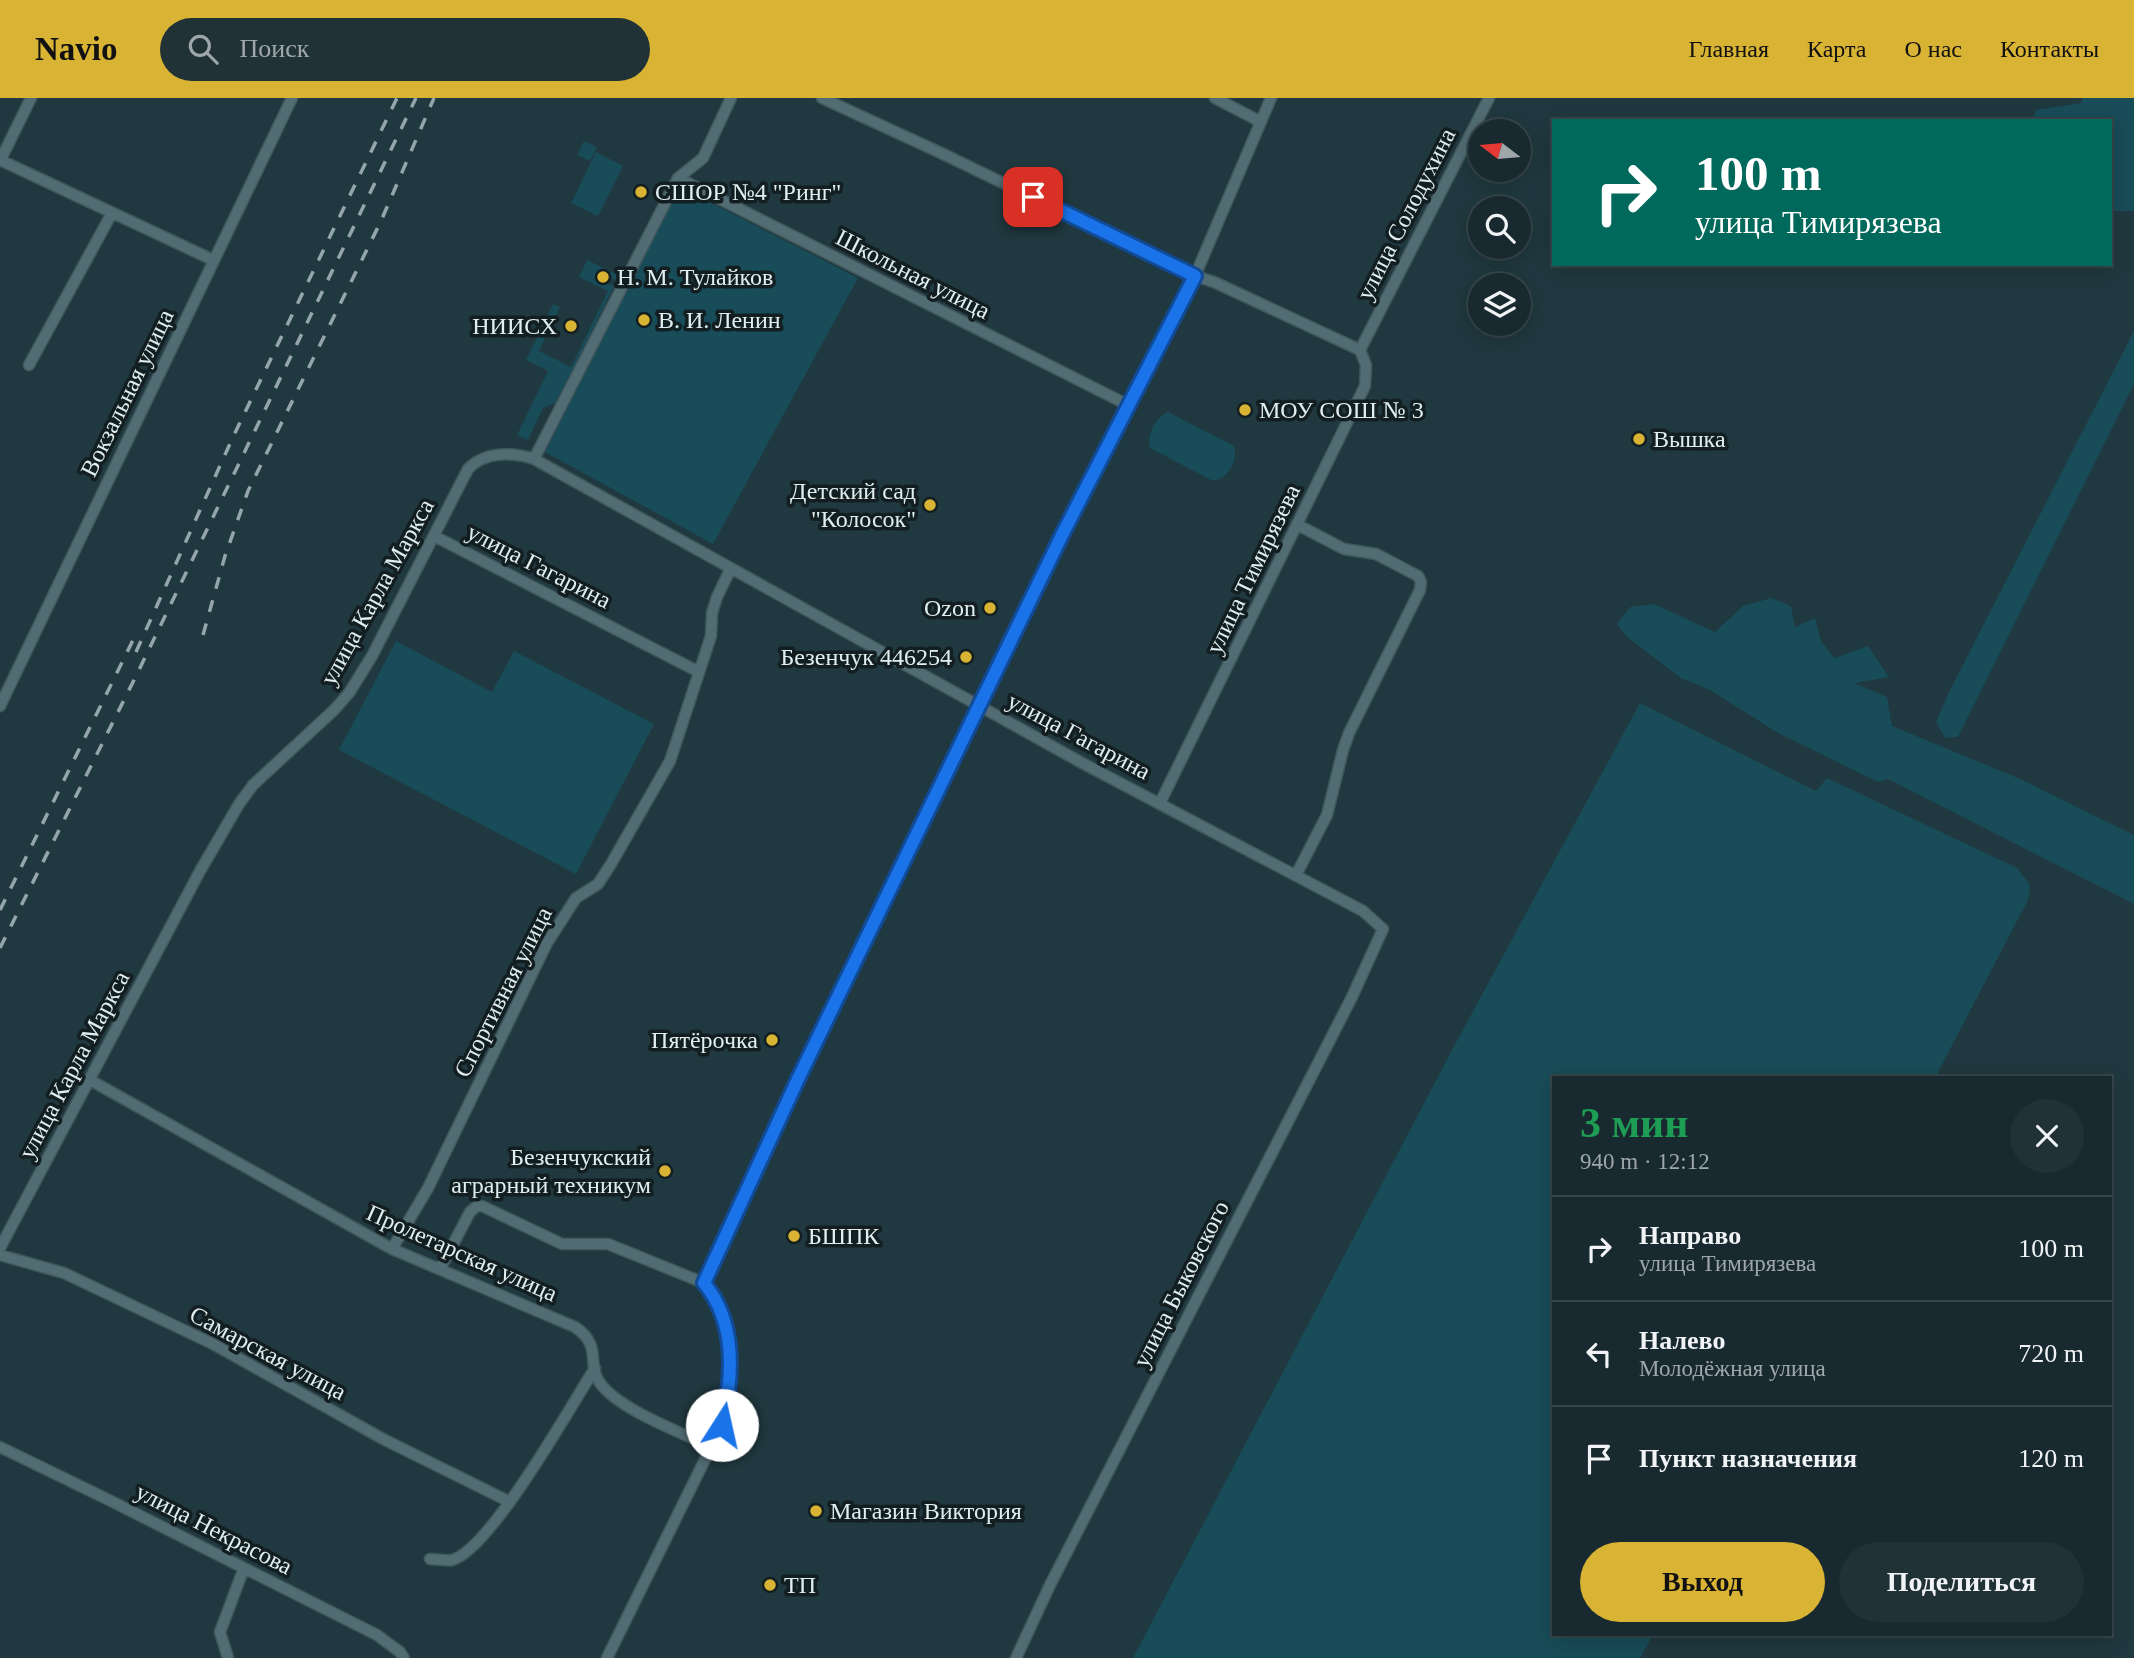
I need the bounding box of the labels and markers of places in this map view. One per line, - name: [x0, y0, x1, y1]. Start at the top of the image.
- pin: [1003, 167, 1063, 227]
- place label: СШОР №4 "Ринг": [655, 179, 841, 205]
- marker: СШОР №4 "Ринг": [633, 184, 649, 200]
- place label: Н. М. Тулайков: [617, 264, 773, 290]
- marker: Н. М. Тулайков: [595, 269, 611, 285]
- place label: В. И. Ленин: [658, 307, 781, 333]
- marker: В. И. Ленин: [636, 312, 652, 328]
- place label: НИИСХ: [472, 313, 557, 339]
- marker: НИИСХ: [563, 318, 579, 334]
- place label: МОУ СОШ № 3: [1259, 397, 1424, 423]
- marker: МОУ СОШ № 3: [1237, 402, 1253, 418]
- place label: Вышка: [1653, 426, 1726, 452]
- marker: Вышка: [1631, 431, 1647, 447]
- place label: Детский сад "Колосок": [790, 478, 916, 532]
- marker: Детский сад "Колосок": [922, 497, 938, 513]
- place label: Ozon: [924, 595, 976, 621]
- marker: Ozon: [982, 600, 998, 616]
- place label: Безенчук 446254: [781, 644, 952, 670]
- marker: Безенчук 446254: [958, 649, 974, 665]
- place label: Пятёрочка: [651, 1027, 758, 1053]
- marker: Пятёрочка: [764, 1032, 780, 1048]
- place label: Безенчукский аграрный техникум: [451, 1144, 651, 1198]
- marker: Безенчукский аграрный техникум: [657, 1163, 673, 1179]
- place label: БШПК: [808, 1223, 880, 1249]
- marker: БШПК: [786, 1228, 802, 1244]
- place label: Магазин Виктория: [830, 1498, 1022, 1524]
- marker: Магазин Виктория: [808, 1503, 824, 1519]
- place label: ТП: [784, 1572, 816, 1598]
- marker: ТП: [762, 1577, 778, 1593]

